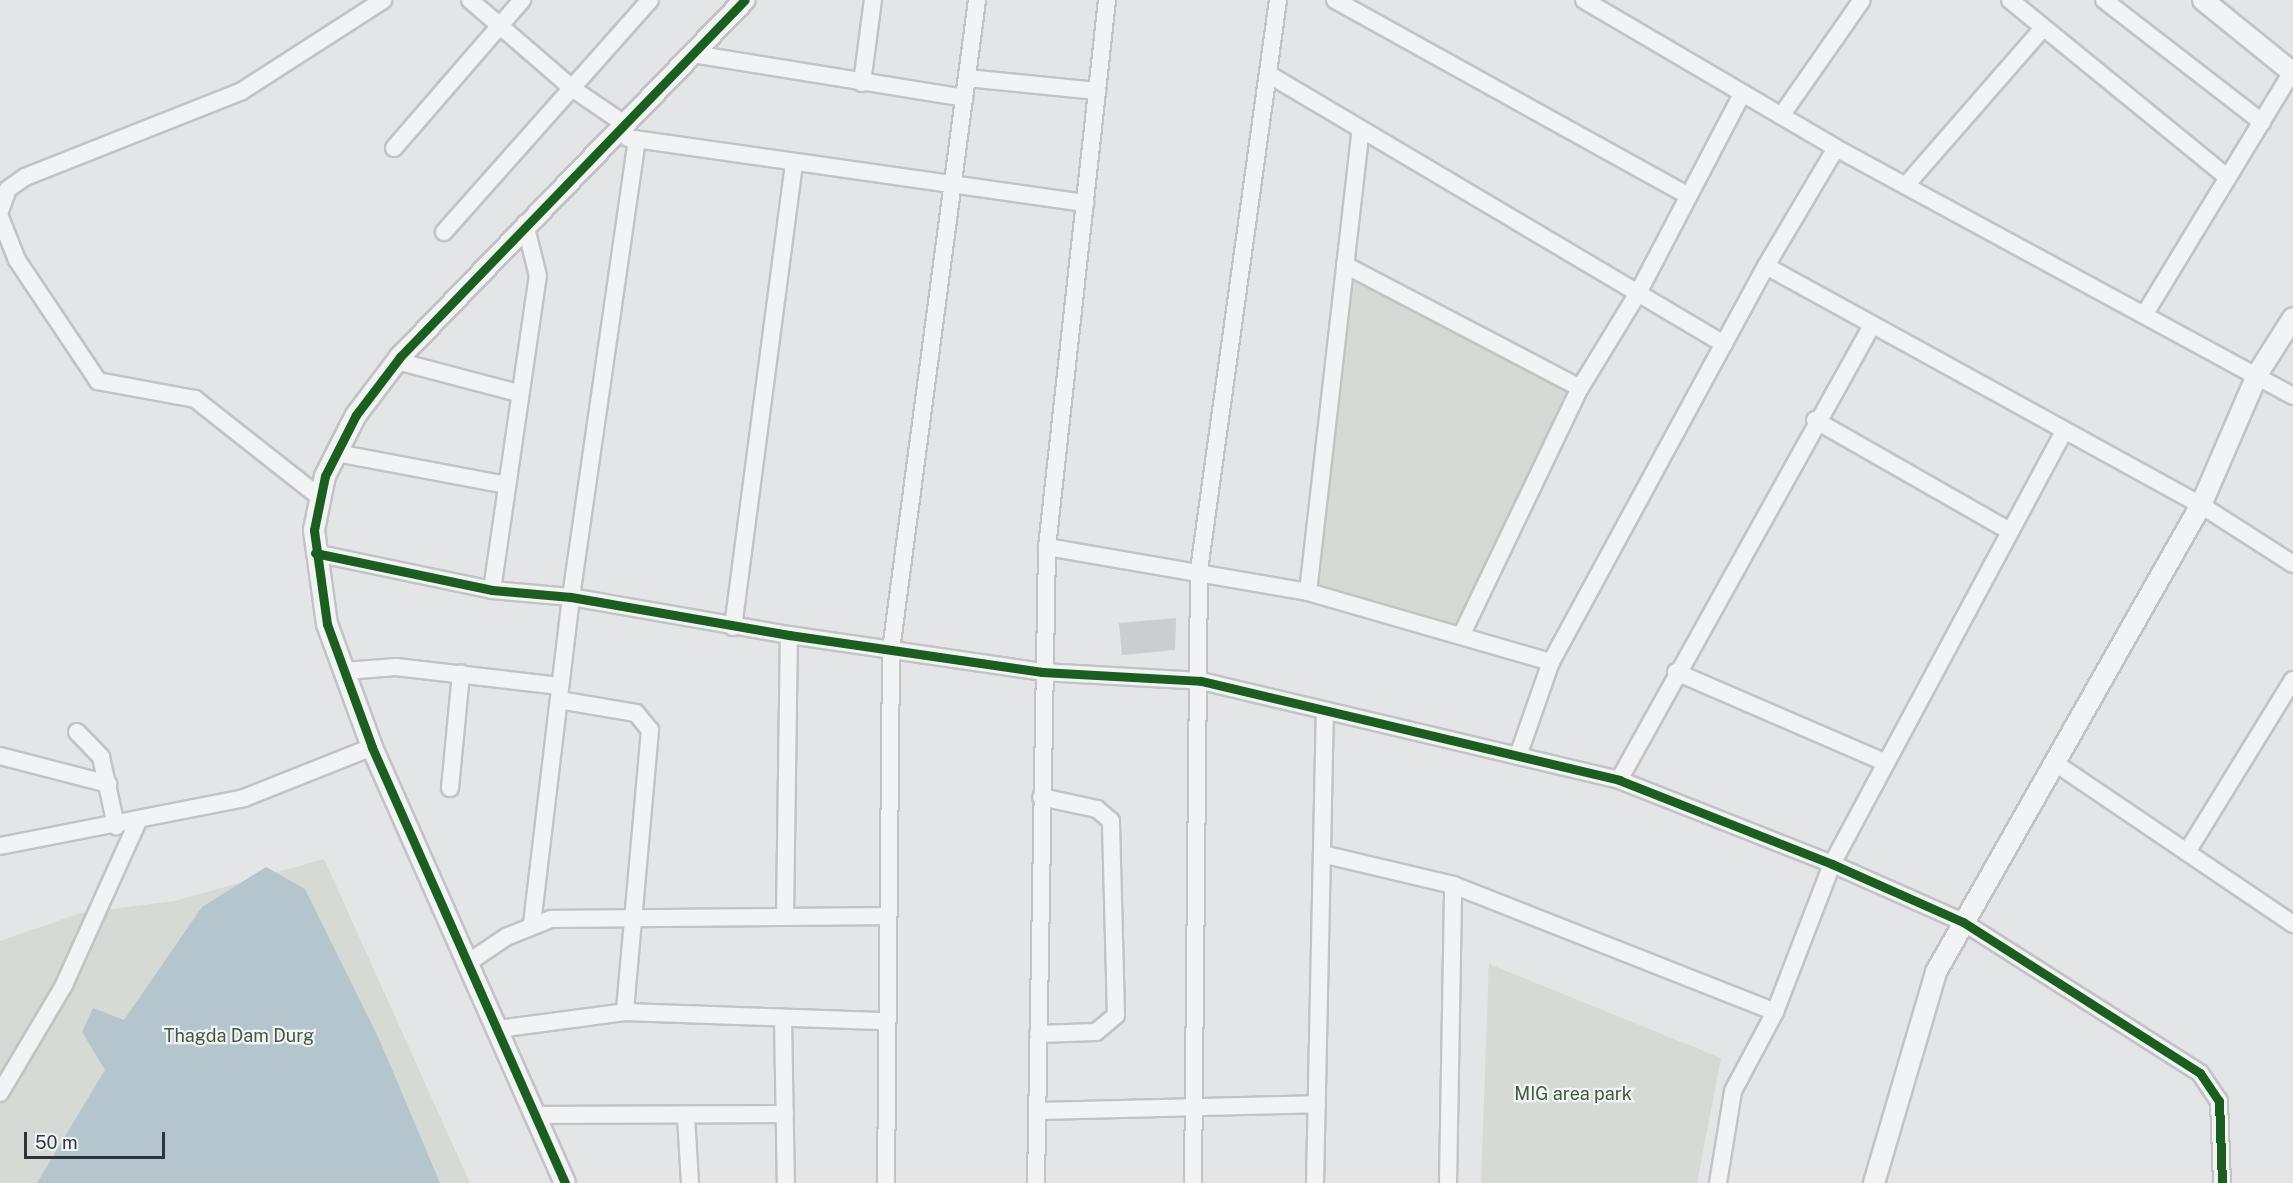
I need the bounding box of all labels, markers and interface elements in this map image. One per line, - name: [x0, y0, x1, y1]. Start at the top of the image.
- park label: Thagda Dam Durg: [164, 1025, 314, 1047]
- park label: MIG area park: [1514, 1083, 1632, 1105]
- scale bar: [27, 1120, 168, 1158]
- text: 50 m: [35, 1132, 78, 1153]

